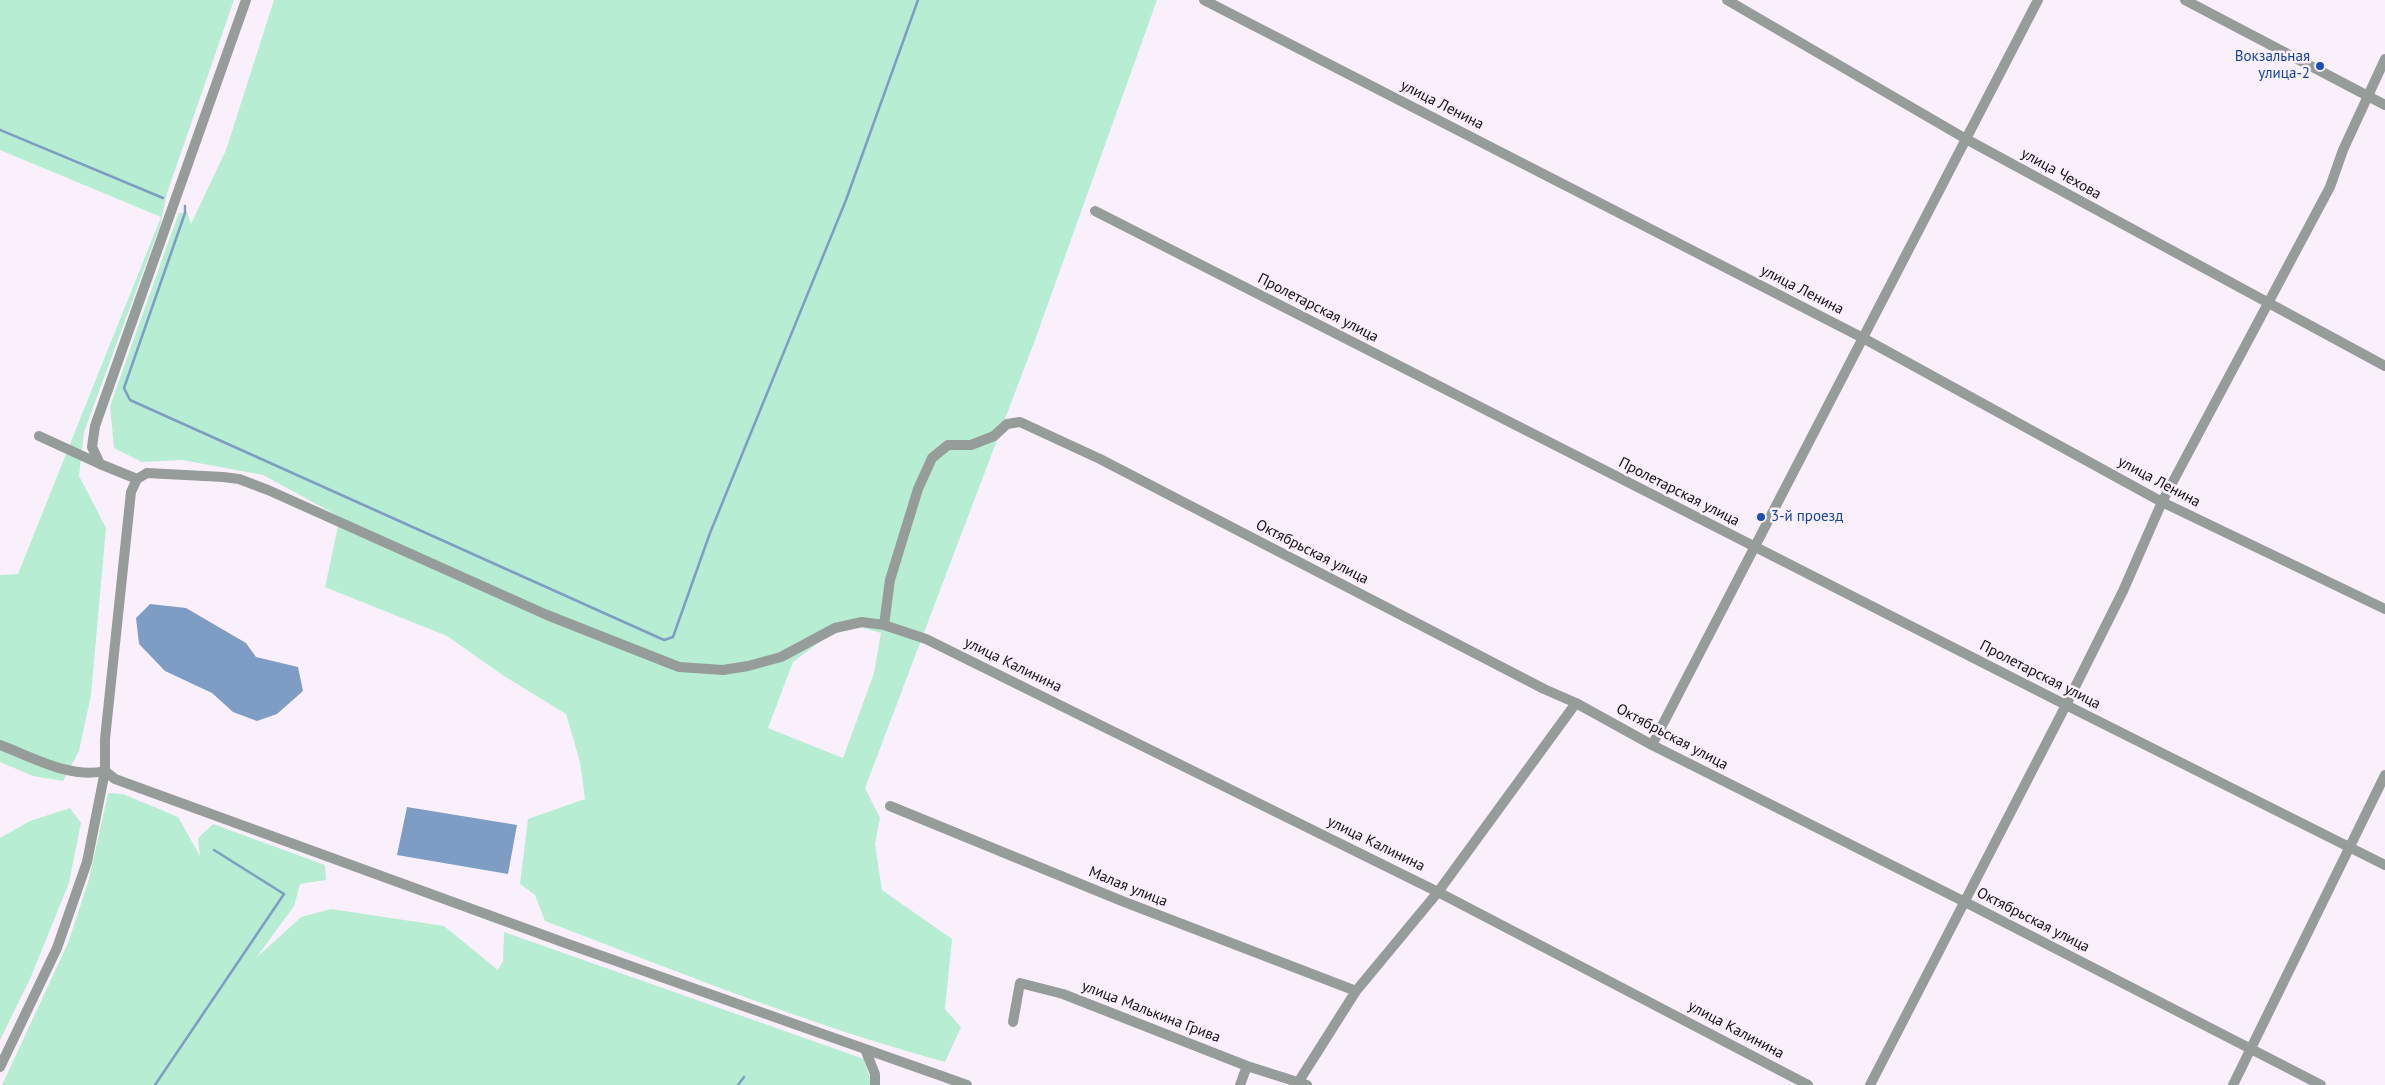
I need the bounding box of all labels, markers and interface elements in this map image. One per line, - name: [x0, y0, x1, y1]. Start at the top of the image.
- place label: Вокзальная улица-2: [2235, 48, 2310, 83]
- marker: Вокзальная улица-2: [2314, 60, 2326, 72]
- street label: улица Ленина: [1397, 76, 1487, 134]
- street label: улица Чехова: [2018, 145, 2104, 203]
- street label: улица Ленина: [1757, 261, 1847, 319]
- street label: Пролетарская улица: [1255, 270, 1381, 346]
- street label: улица Ленина: [2115, 453, 2203, 511]
- street label: Пролетарская улица: [1616, 454, 1742, 530]
- place label: 3-й проезд: [1771, 508, 1843, 526]
- marker: 3-й проезд: [1755, 511, 1767, 523]
- street label: Октябрьская улица: [1253, 516, 1371, 588]
- street label: улица Калинина: [961, 634, 1065, 696]
- street label: Пролетарская улица: [1977, 637, 2103, 713]
- street label: Октябрьская улица: [1613, 700, 1731, 774]
- street label: улица Калинина: [1324, 813, 1428, 875]
- street label: Малая улица: [1086, 863, 1170, 911]
- street label: Октябрьская улица: [1974, 884, 2092, 956]
- street label: улица Малькина Грива: [1079, 977, 1223, 1047]
- street label: улица Калинина: [1685, 997, 1787, 1063]

